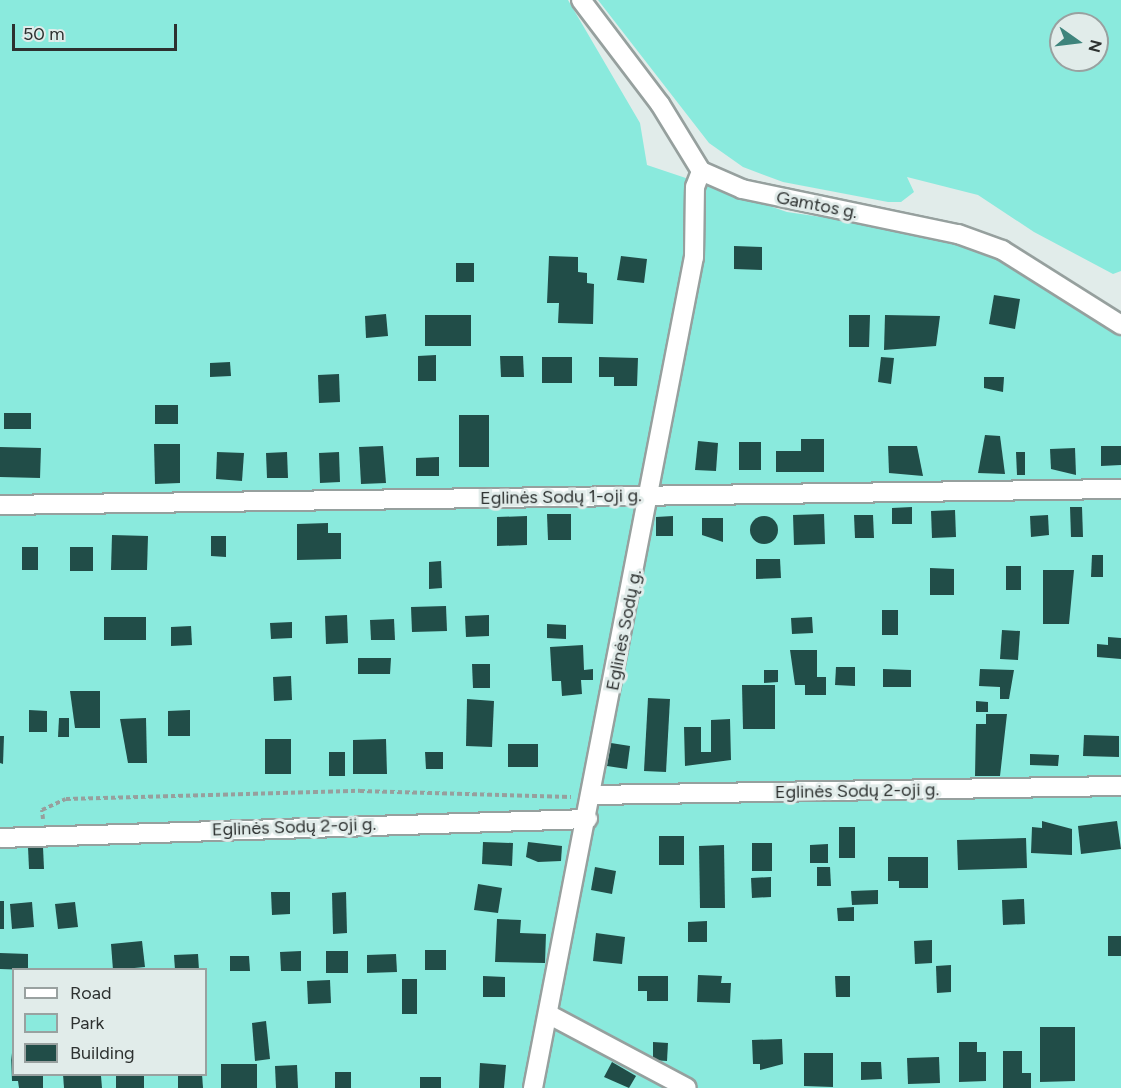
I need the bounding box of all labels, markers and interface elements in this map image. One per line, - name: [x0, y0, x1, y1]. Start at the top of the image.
- scale bar: [15, 12, 180, 50]
- north arrow: [1049, 12, 1109, 72]
- text: 50 m: [23, 23, 65, 45]
- text: N: [1084, 38, 1106, 54]
- street label: Gamtos g.: [774, 187, 860, 223]
- street label: Eglinės Sodų 1-oji g.: [480, 485, 642, 509]
- street label: Eglinės Sodų g.: [602, 568, 646, 692]
- street label: Eglinės Sodų 2-oji g.: [775, 779, 939, 803]
- street label: Eglinės Sodų 2-oji g.: [211, 813, 377, 841]
- legend: [12, 968, 207, 1076]
- text: Road: [70, 982, 111, 1004]
- text: Park: [70, 1012, 104, 1034]
- text: Building: [70, 1042, 135, 1064]

